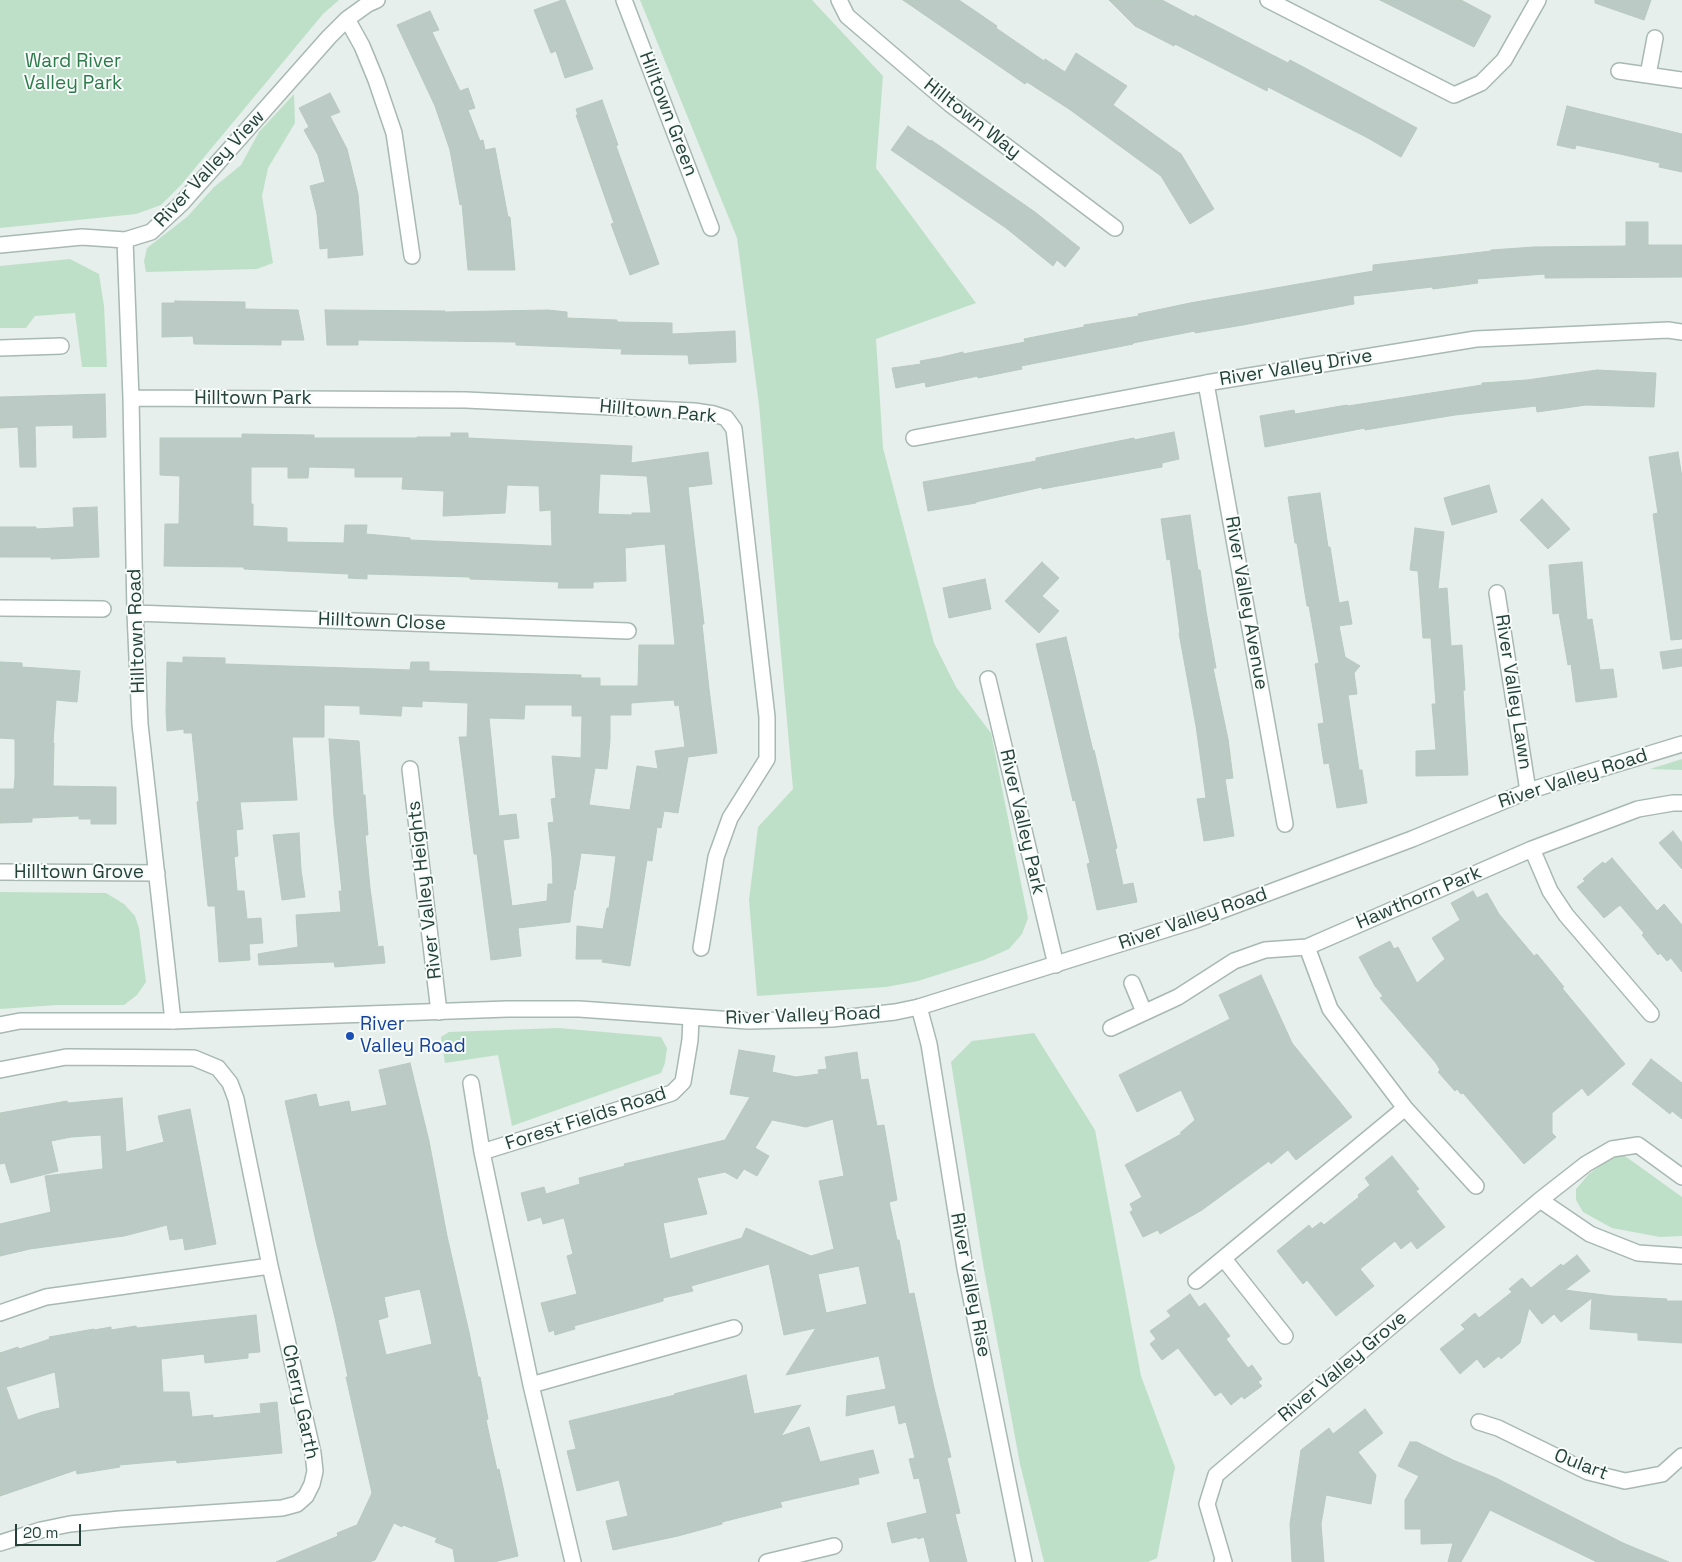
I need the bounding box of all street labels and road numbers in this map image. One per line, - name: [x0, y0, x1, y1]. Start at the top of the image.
- street label: Hilltown Green: [634, 48, 702, 180]
- street label: Hilltown Way: [919, 74, 1025, 164]
- street label: River Valley View: [150, 106, 270, 232]
- street label: River Valley Drive: [1218, 345, 1374, 391]
- street label: Hilltown Park: [194, 388, 312, 410]
- street label: Hilltown Park: [598, 396, 718, 428]
- street label: River Valley Avenue: [1219, 514, 1273, 692]
- street label: Hilltown Road: [123, 568, 151, 694]
- street label: Hilltown Close: [318, 608, 446, 636]
- street label: River Valley Lawn: [1489, 613, 1537, 771]
- street label: River Valley Road: [1496, 744, 1650, 814]
- street label: River Valley Park: [994, 747, 1050, 897]
- street label: River Valley Heights: [403, 799, 447, 981]
- street label: Hawthorn Park: [1353, 861, 1485, 935]
- street label: Hilltown Grove: [14, 862, 144, 884]
- street label: River Valley Road: [1116, 883, 1270, 955]
- street label: River Valley Road: [725, 1002, 881, 1030]
- street label: Forest Fields Road: [503, 1082, 669, 1156]
- street label: River Valley Rise: [945, 1211, 995, 1359]
- street label: River Valley Grove: [1274, 1307, 1412, 1427]
- street label: Cherry Garth: [277, 1342, 323, 1462]
- street label: Oulart: [1551, 1444, 1611, 1486]

